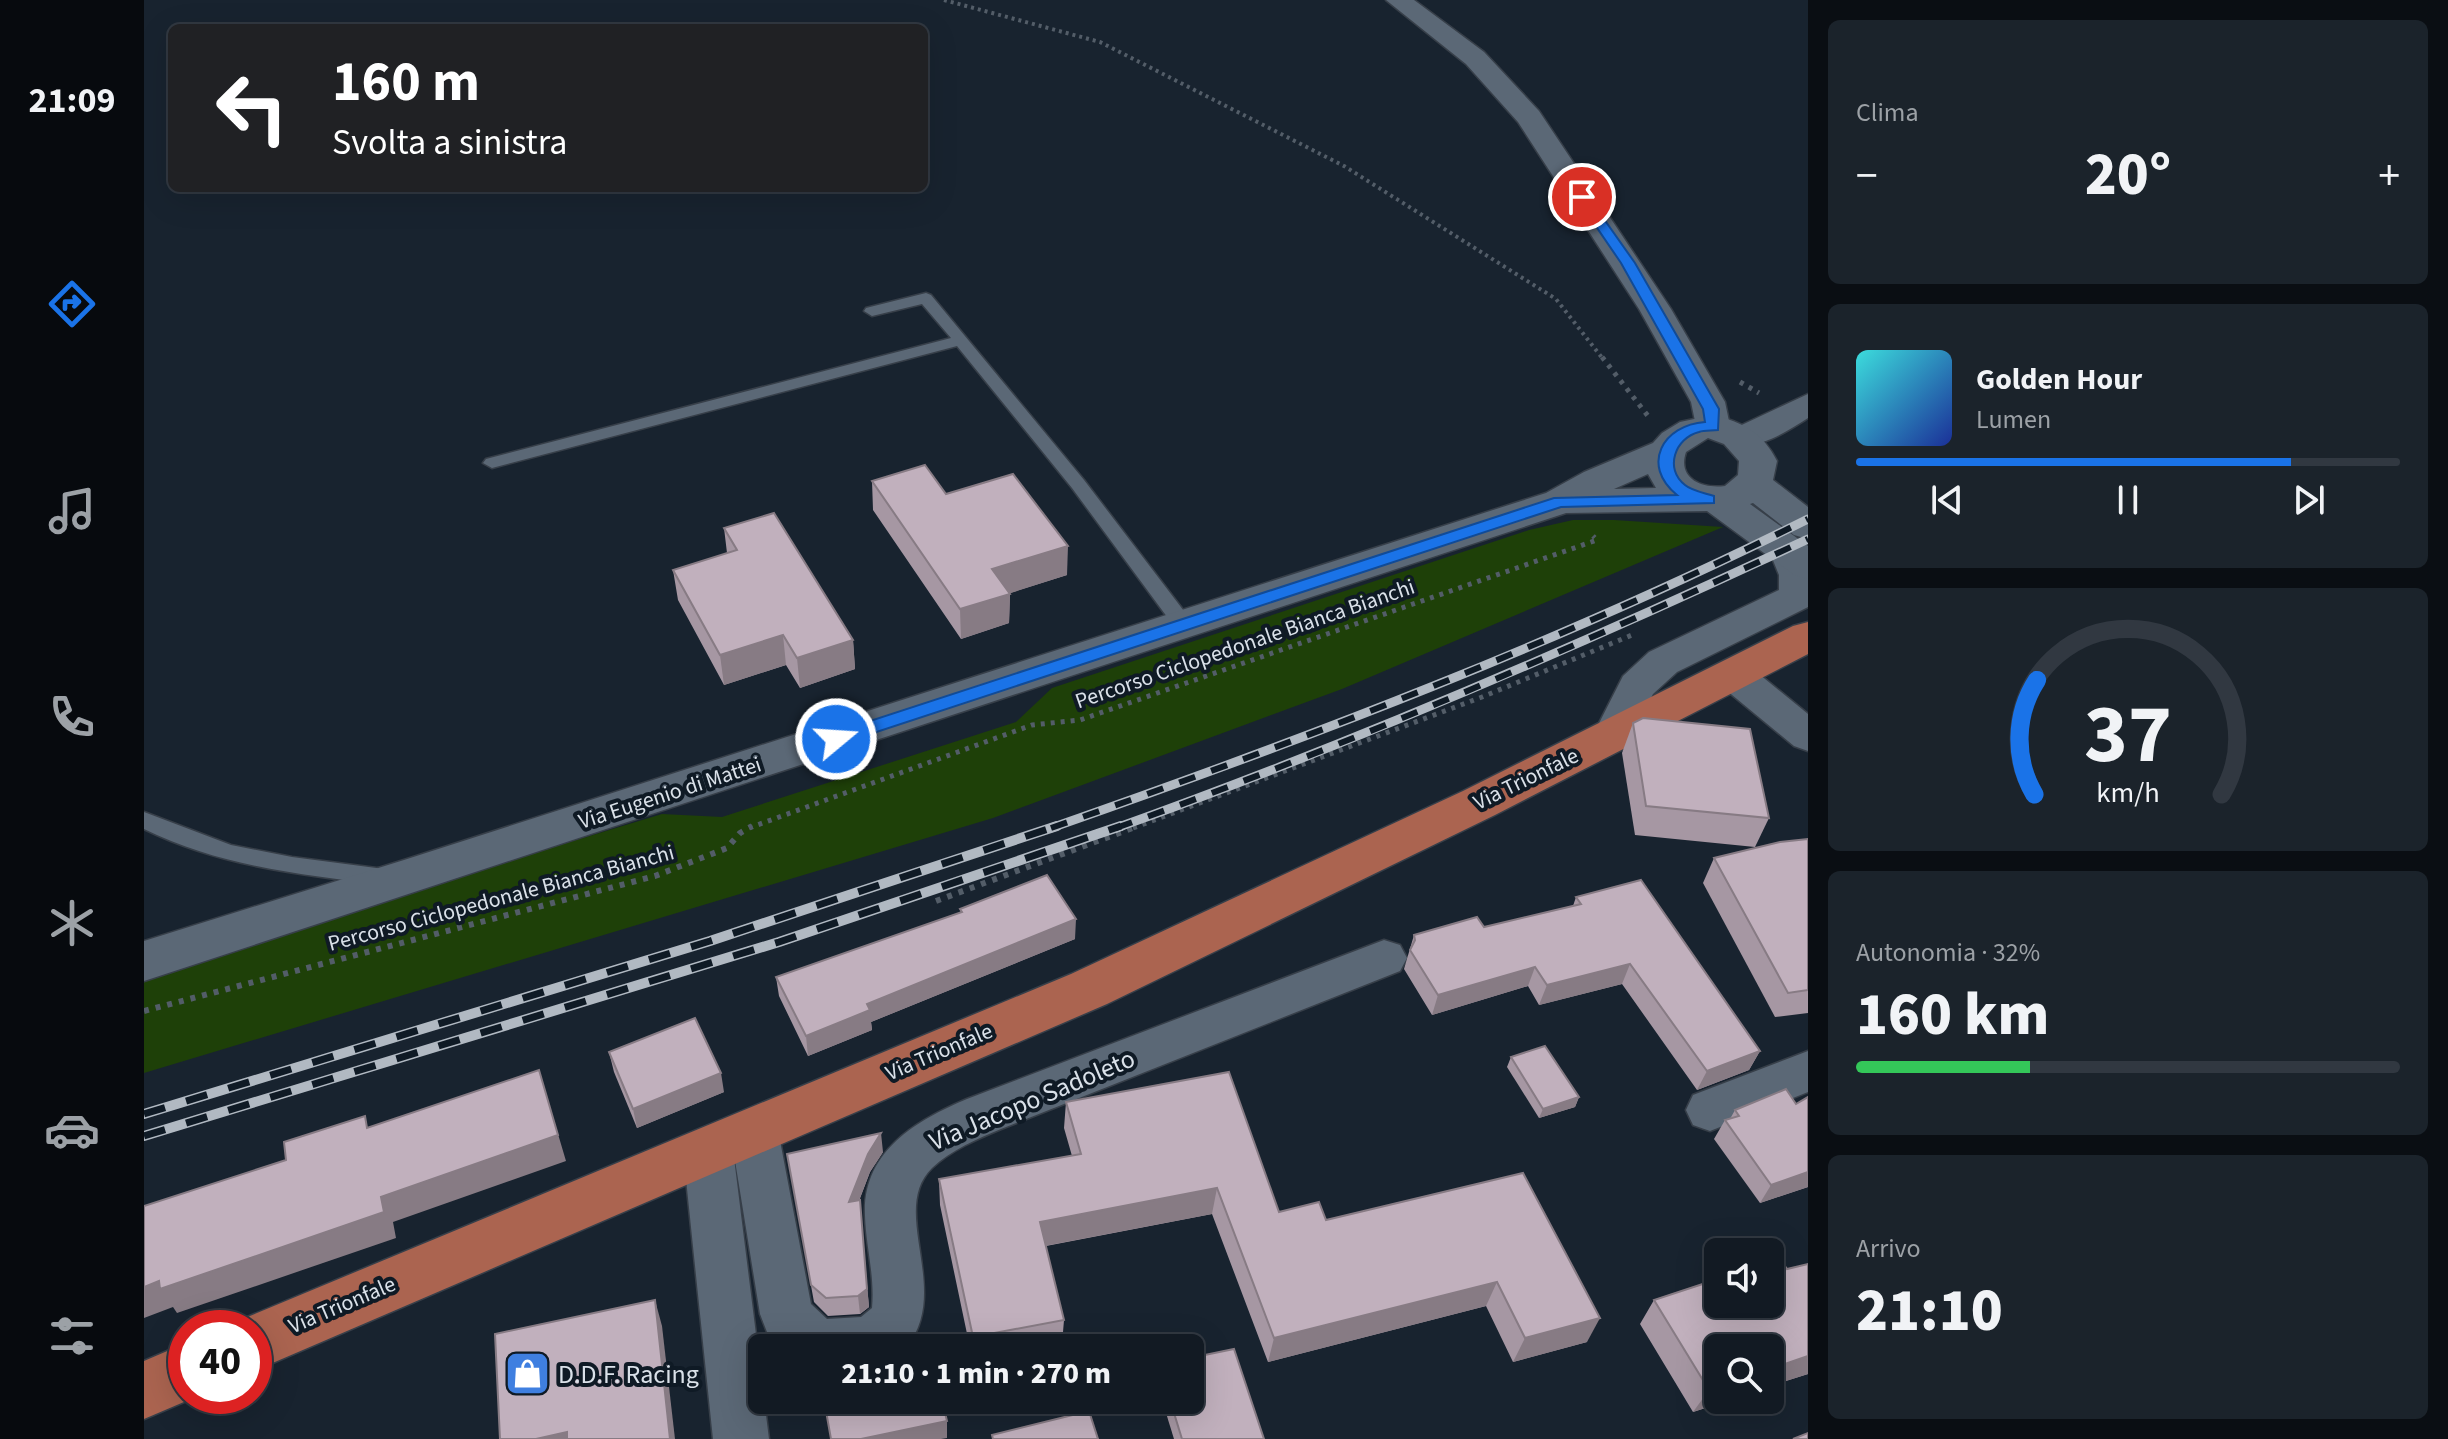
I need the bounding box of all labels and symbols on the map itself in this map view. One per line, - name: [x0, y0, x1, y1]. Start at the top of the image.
- pin: [1548, 163, 1616, 231]
- street label: Percorso Ciclopedonale Bianca Bianchi: [1071, 571, 1419, 717]
- position arrow: [794, 697, 878, 781]
- street label: Via Trionfale: [1468, 740, 1584, 818]
- street label: Via Eugenio di Mattei: [574, 748, 766, 838]
- street label: Percorso Ciclopedonale Bianca Bianchi: [324, 836, 678, 960]
- street label: Via Trionfale: [880, 1015, 998, 1089]
- street label: Via Jacopo Sadoleto: [923, 1040, 1141, 1160]
- street label: Via Trionfale: [283, 1268, 401, 1342]
- speed limit sign: 40: [168, 1310, 272, 1414]
- shop icon: D.D.F. Racing: [503, 1350, 551, 1398]
- place label: D.D.F. Racing: [558, 1356, 699, 1393]

